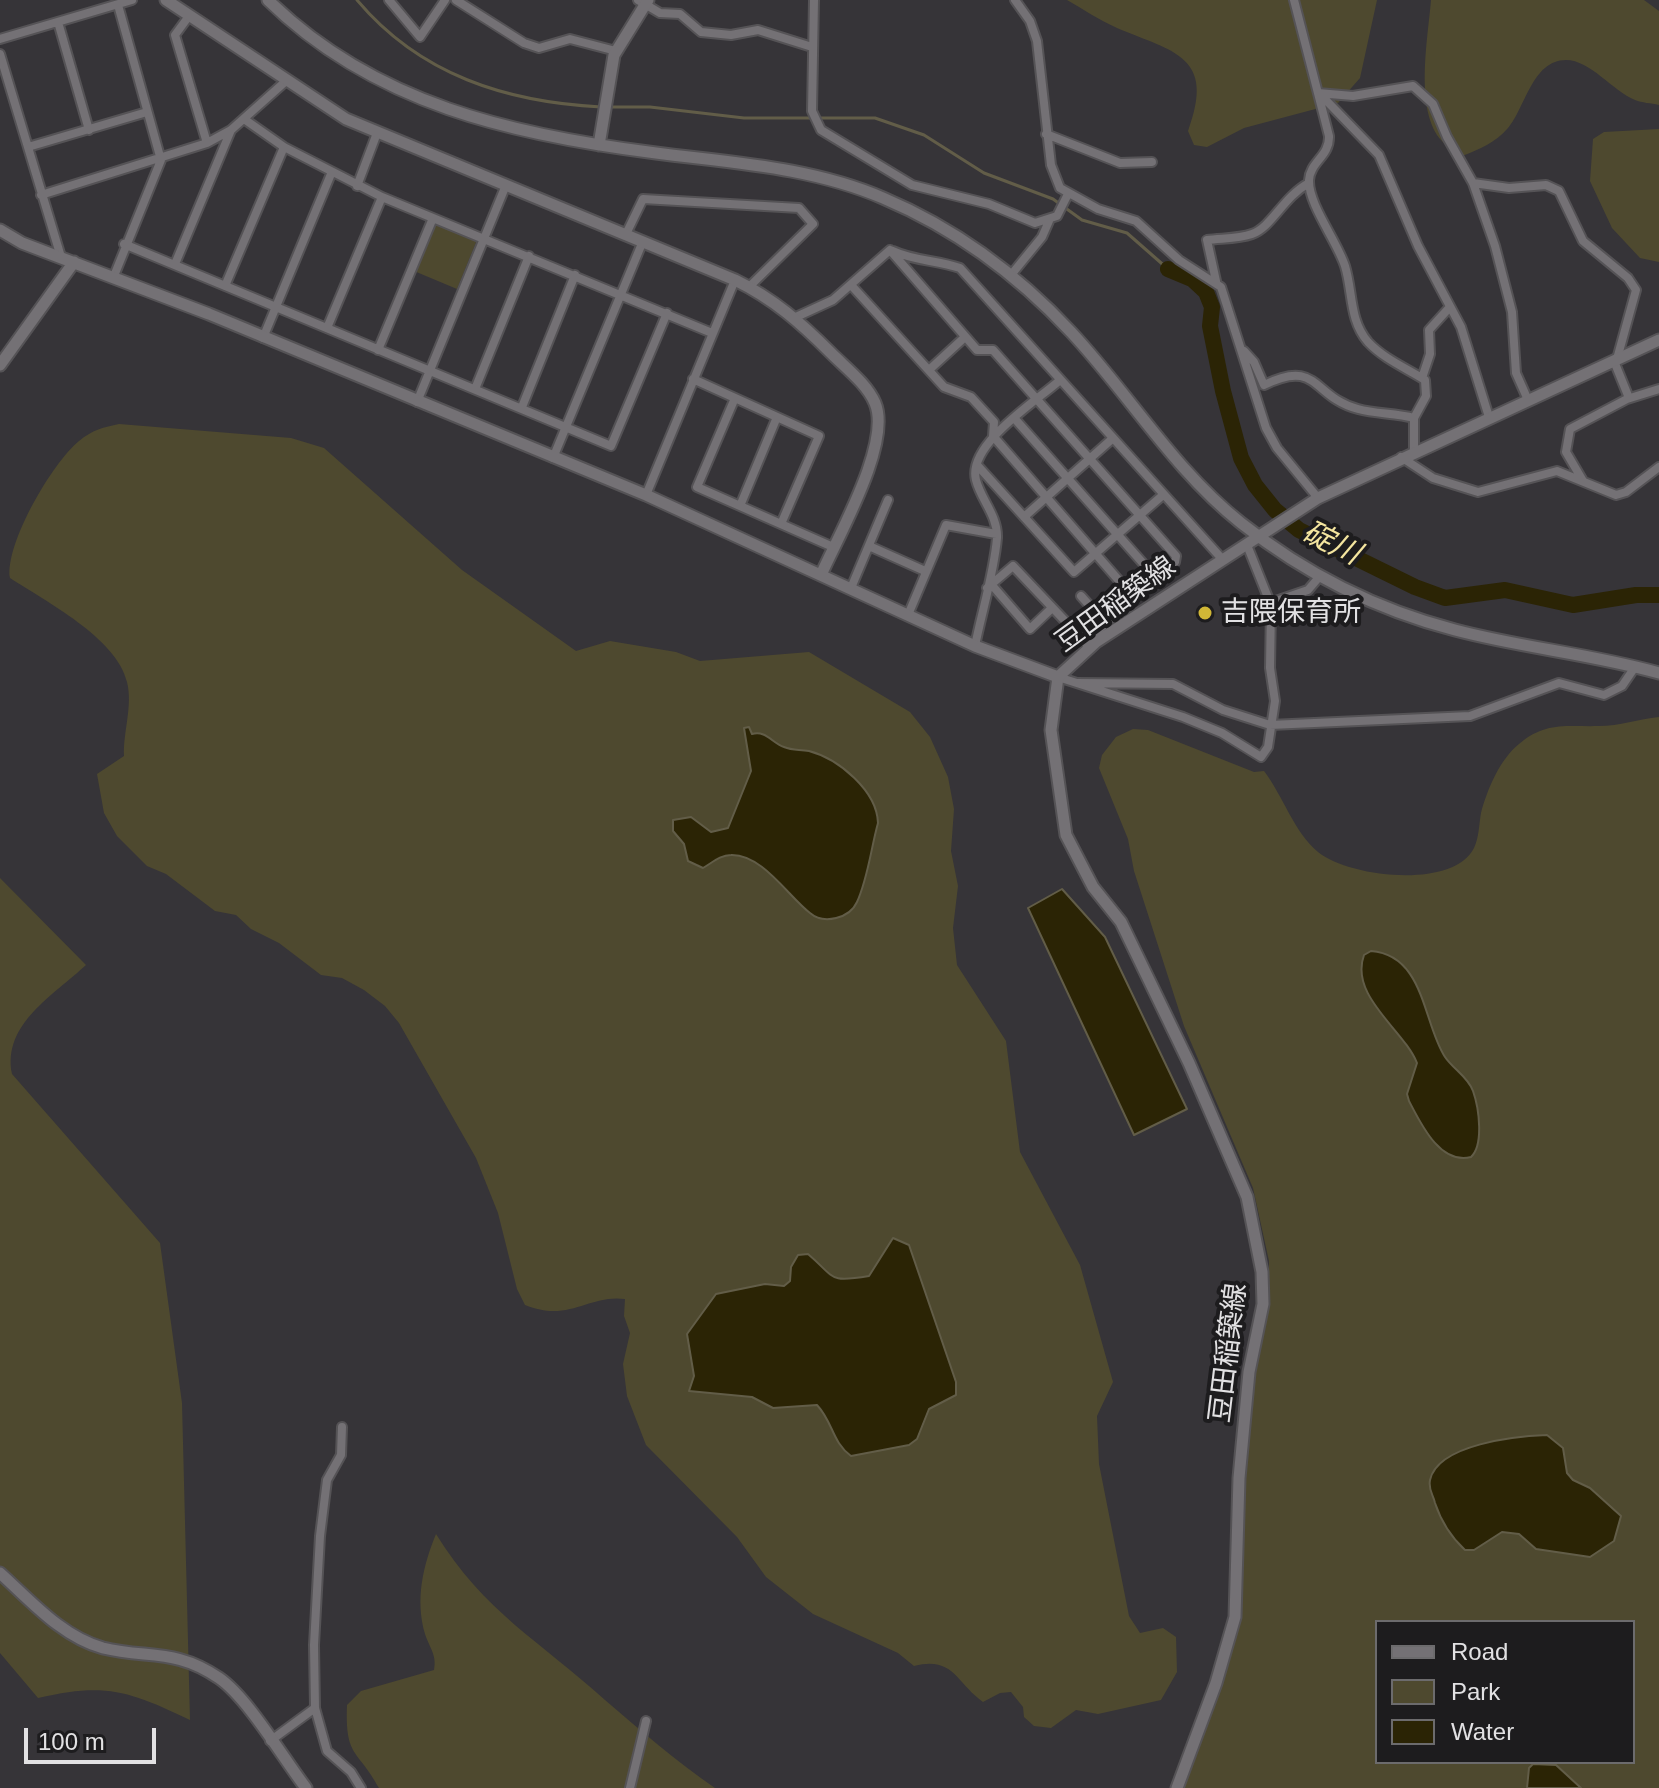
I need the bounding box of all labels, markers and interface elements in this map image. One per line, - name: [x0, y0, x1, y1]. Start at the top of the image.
- water label: 碇川: [1296, 515, 1366, 573]
- street label: 豆田稲築線: [1049, 550, 1183, 660]
- place label: 吉隈保育所: [1221, 596, 1361, 630]
- marker: 吉隈保育所: [1196, 604, 1214, 622]
- street label: 豆田稲築線: [1204, 1281, 1254, 1425]
- legend: [1375, 1620, 1635, 1764]
- text: Road: [1451, 1638, 1508, 1665]
- text: Park: [1451, 1678, 1500, 1705]
- scale bar: [28, 1712, 160, 1762]
- text: Water: [1451, 1718, 1514, 1745]
- text: 100 m: [38, 1728, 105, 1755]

